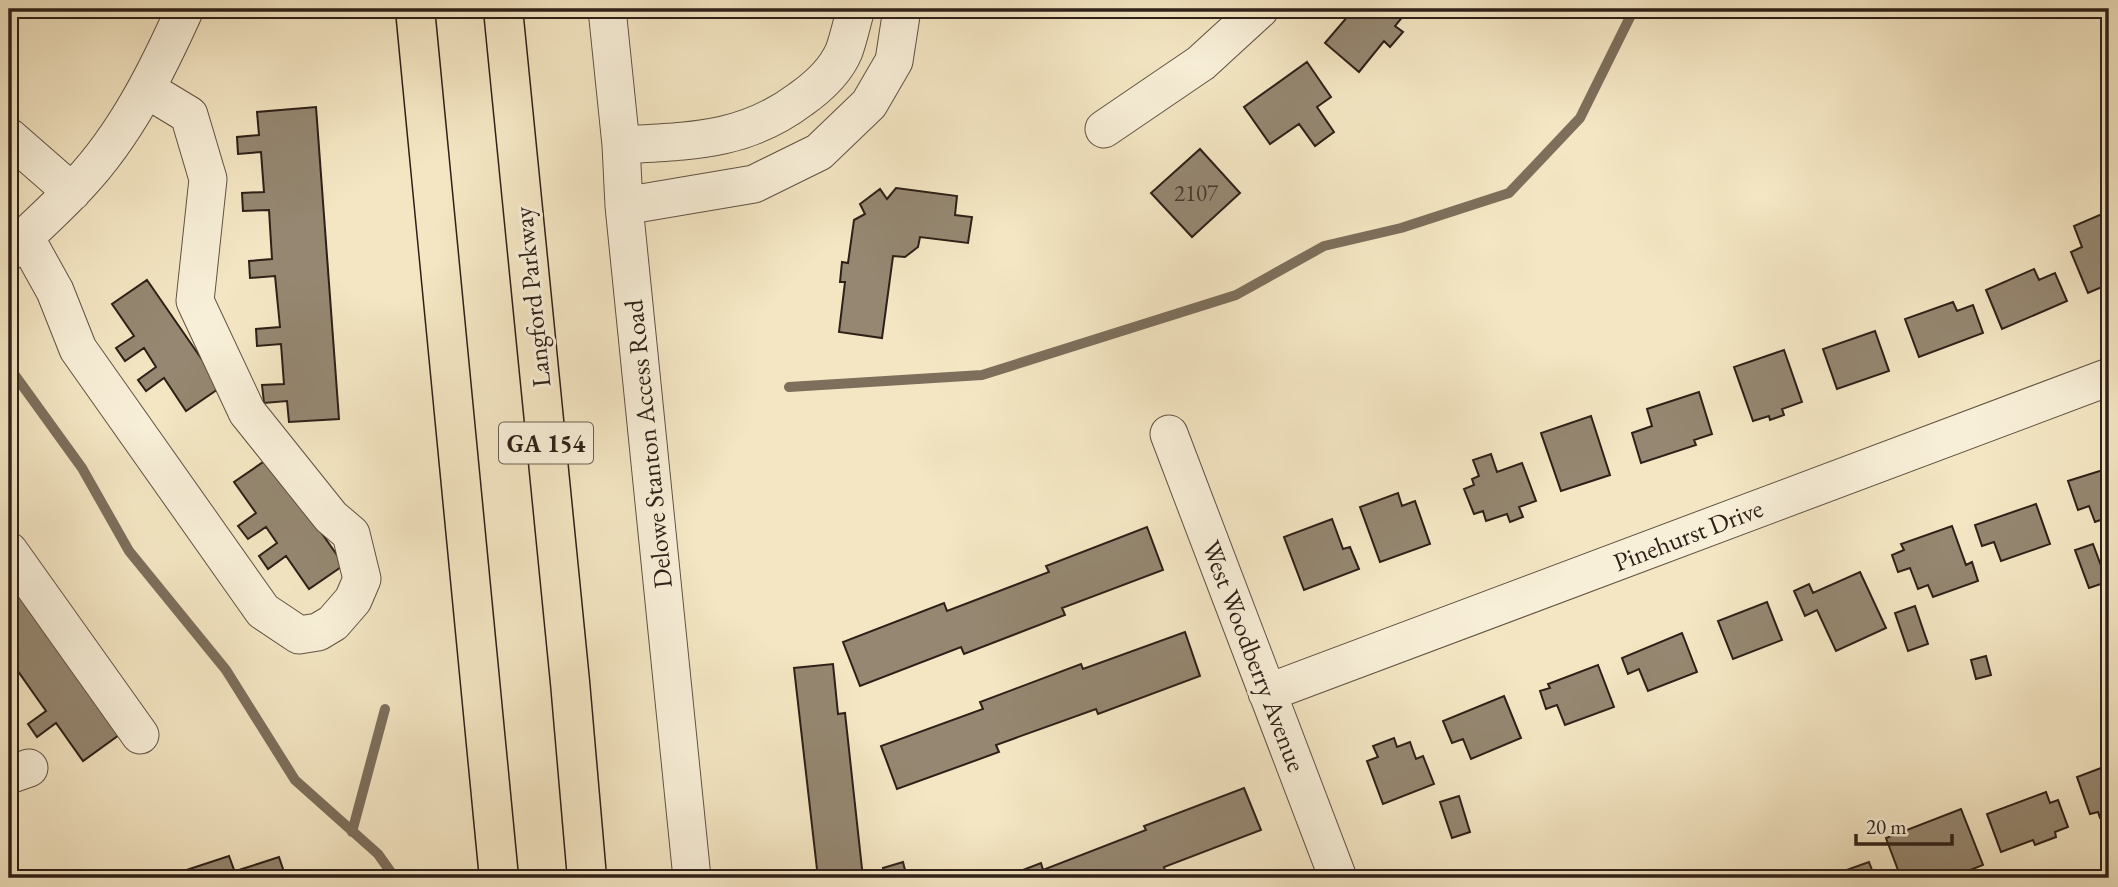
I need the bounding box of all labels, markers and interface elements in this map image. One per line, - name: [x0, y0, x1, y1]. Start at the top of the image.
- house number: 2107: [1174, 178, 1219, 208]
- street label: Langford Parkway: [506, 204, 558, 389]
- street label: Delowe Stanton Access Road: [616, 297, 680, 590]
- road number: GA 154: [499, 422, 593, 463]
- street label: Pinehurst Drive: [1608, 491, 1768, 579]
- street label: West Woodberry Avenue: [1194, 535, 1314, 777]
- scale bar: [1856, 803, 1952, 847]
- text: 20 m: [1866, 813, 1907, 840]

